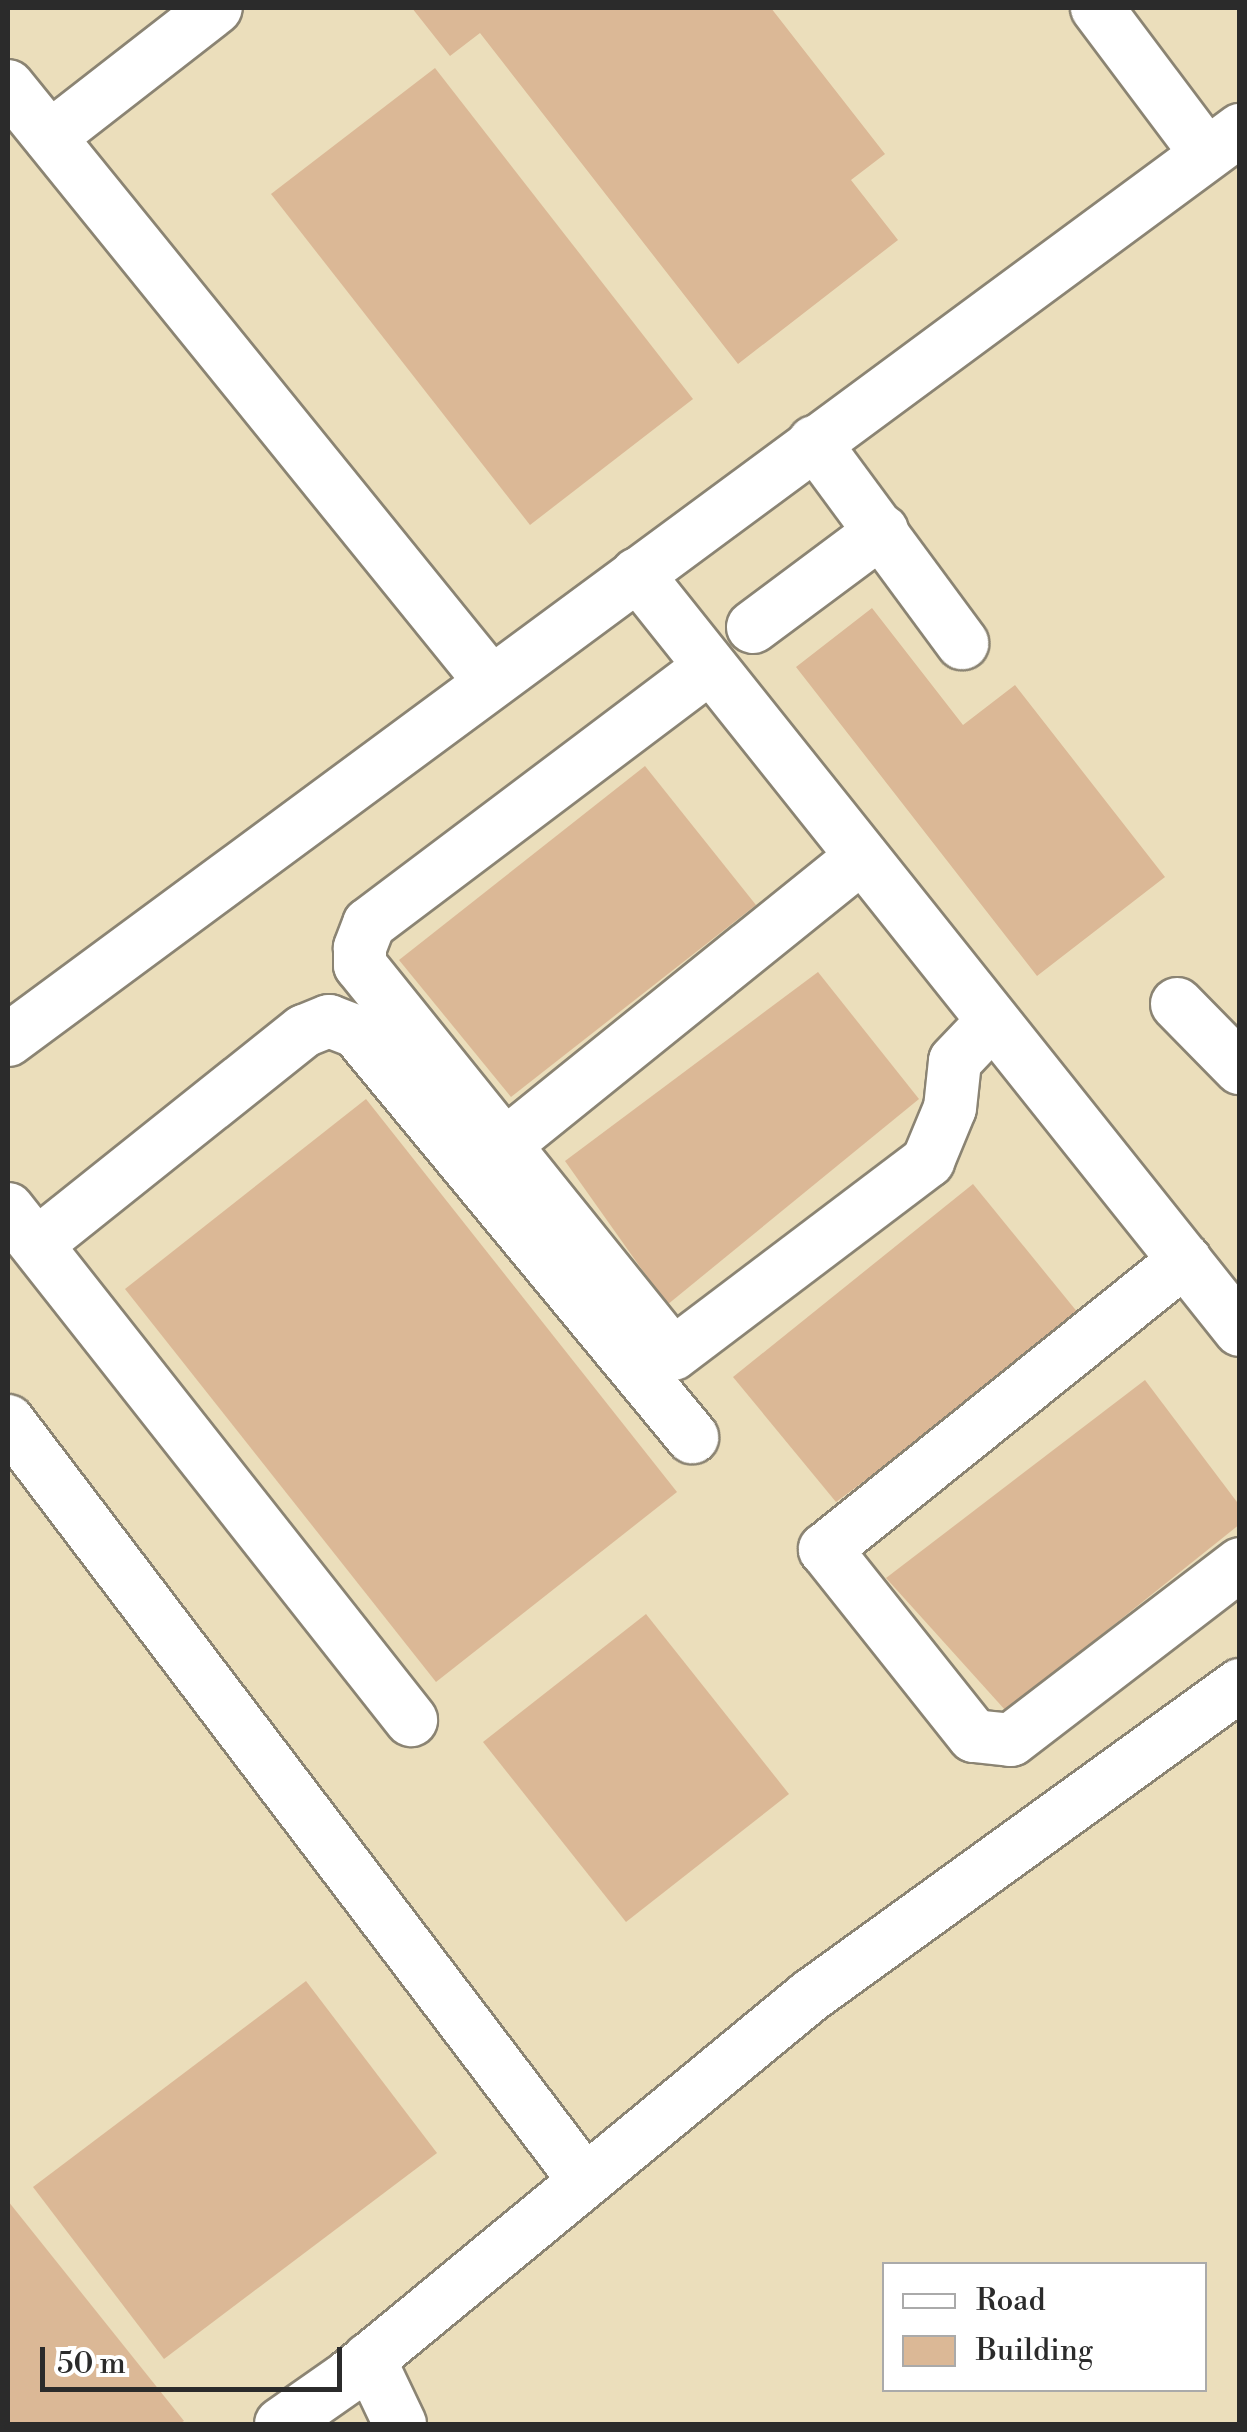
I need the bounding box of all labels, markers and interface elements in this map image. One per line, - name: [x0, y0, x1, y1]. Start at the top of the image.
- legend: [882, 2262, 1207, 2392]
- text: Road: [976, 2282, 1046, 2320]
- scale bar: [45, 2327, 348, 2389]
- text: Building: [976, 2332, 1093, 2370]
- text: 50 m: [57, 2345, 126, 2383]

